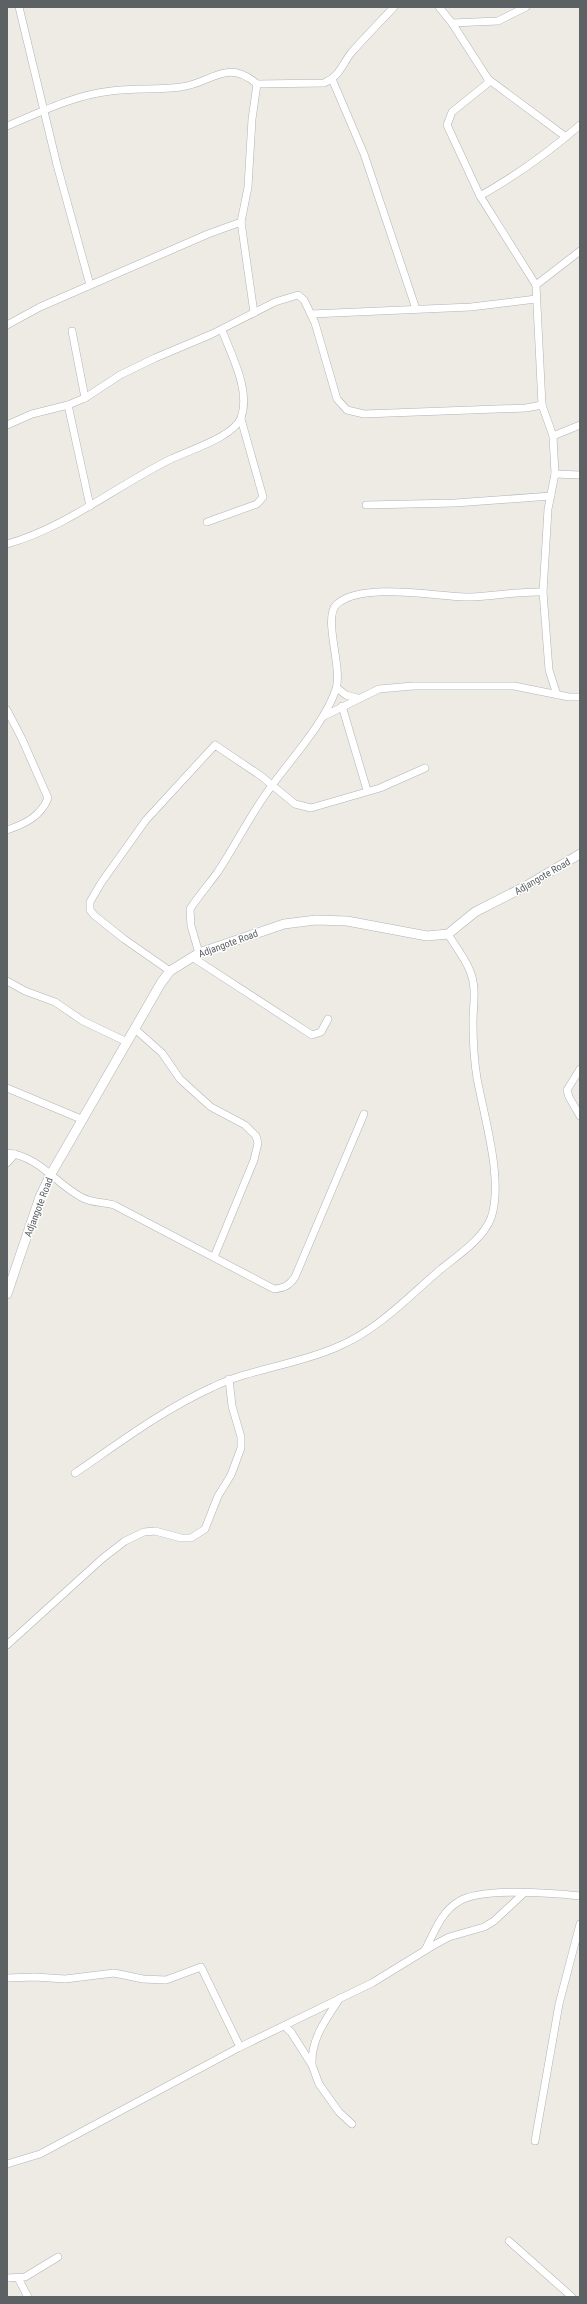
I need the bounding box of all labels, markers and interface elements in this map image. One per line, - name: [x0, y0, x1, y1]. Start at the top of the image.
- street label: Adjangote Road: [512, 856, 572, 897]
- street label: Adjangote Road: [197, 928, 259, 959]
- street label: Adjangote Road: [22, 1176, 55, 1238]

